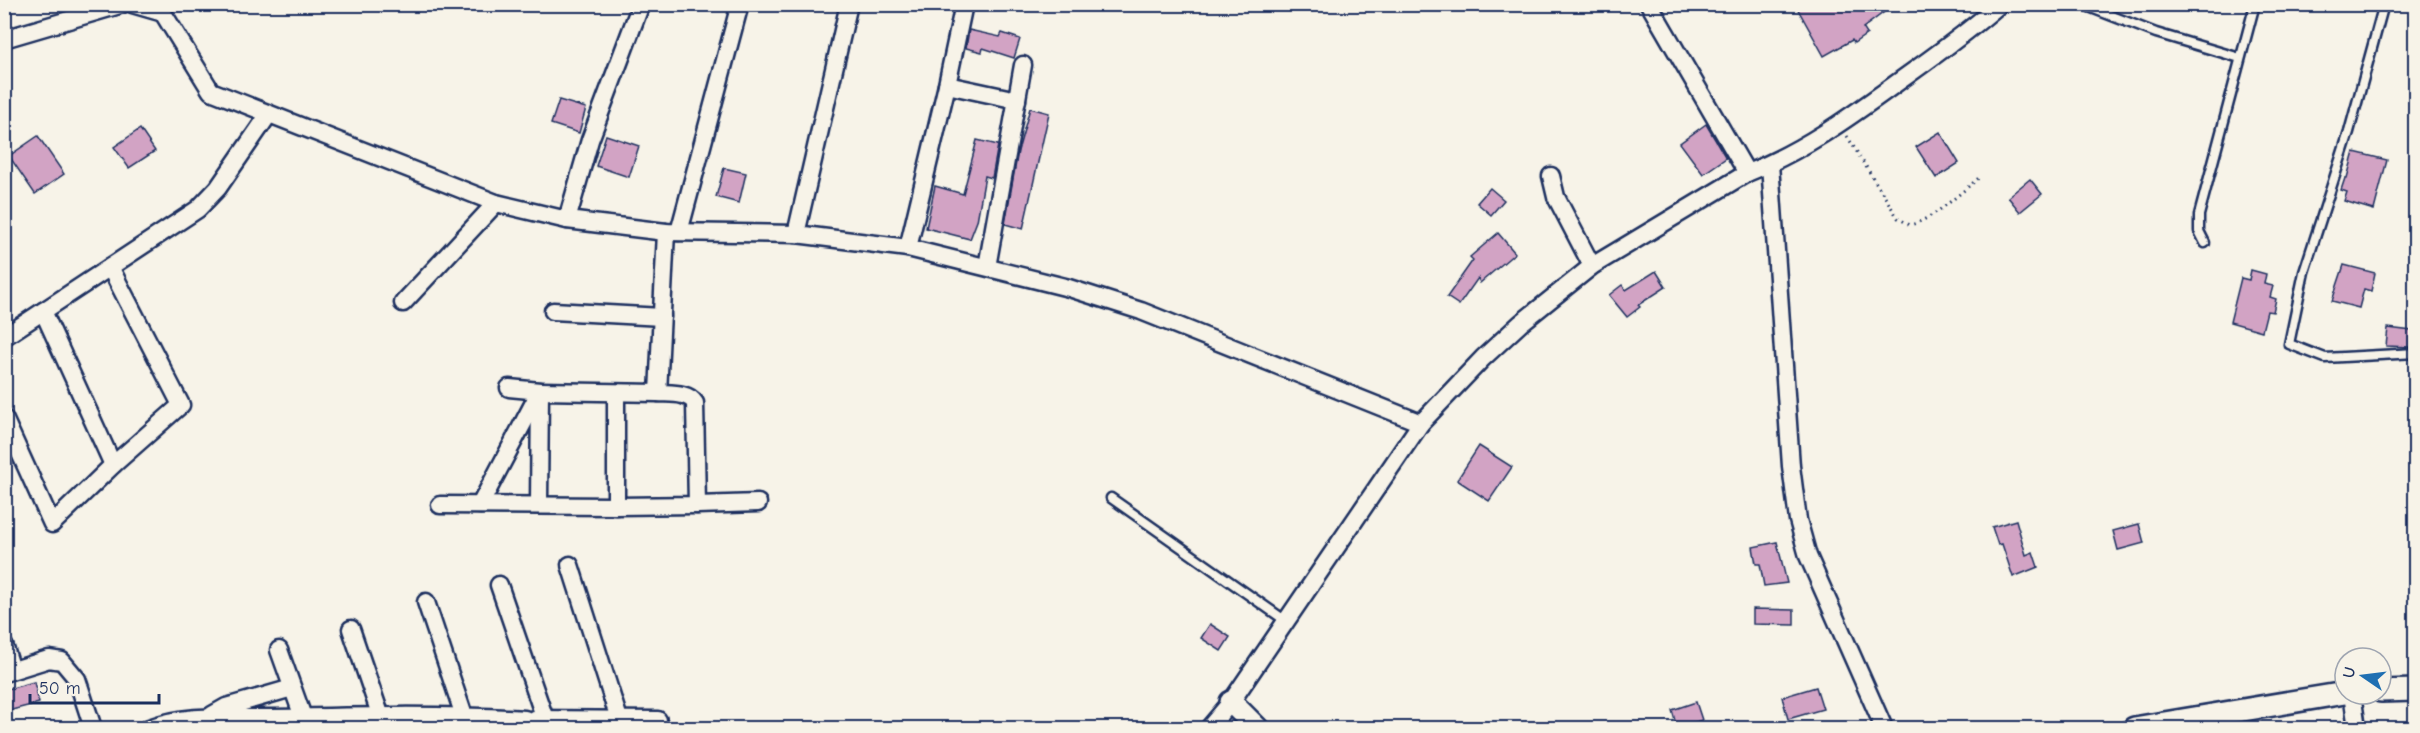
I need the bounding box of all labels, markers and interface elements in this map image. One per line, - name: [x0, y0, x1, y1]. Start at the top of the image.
- north arrow: [2333, 646, 2393, 706]
- text: U: [2339, 665, 2359, 680]
- scale bar: [30, 667, 159, 705]
- text: 50 m: [39, 678, 81, 699]

